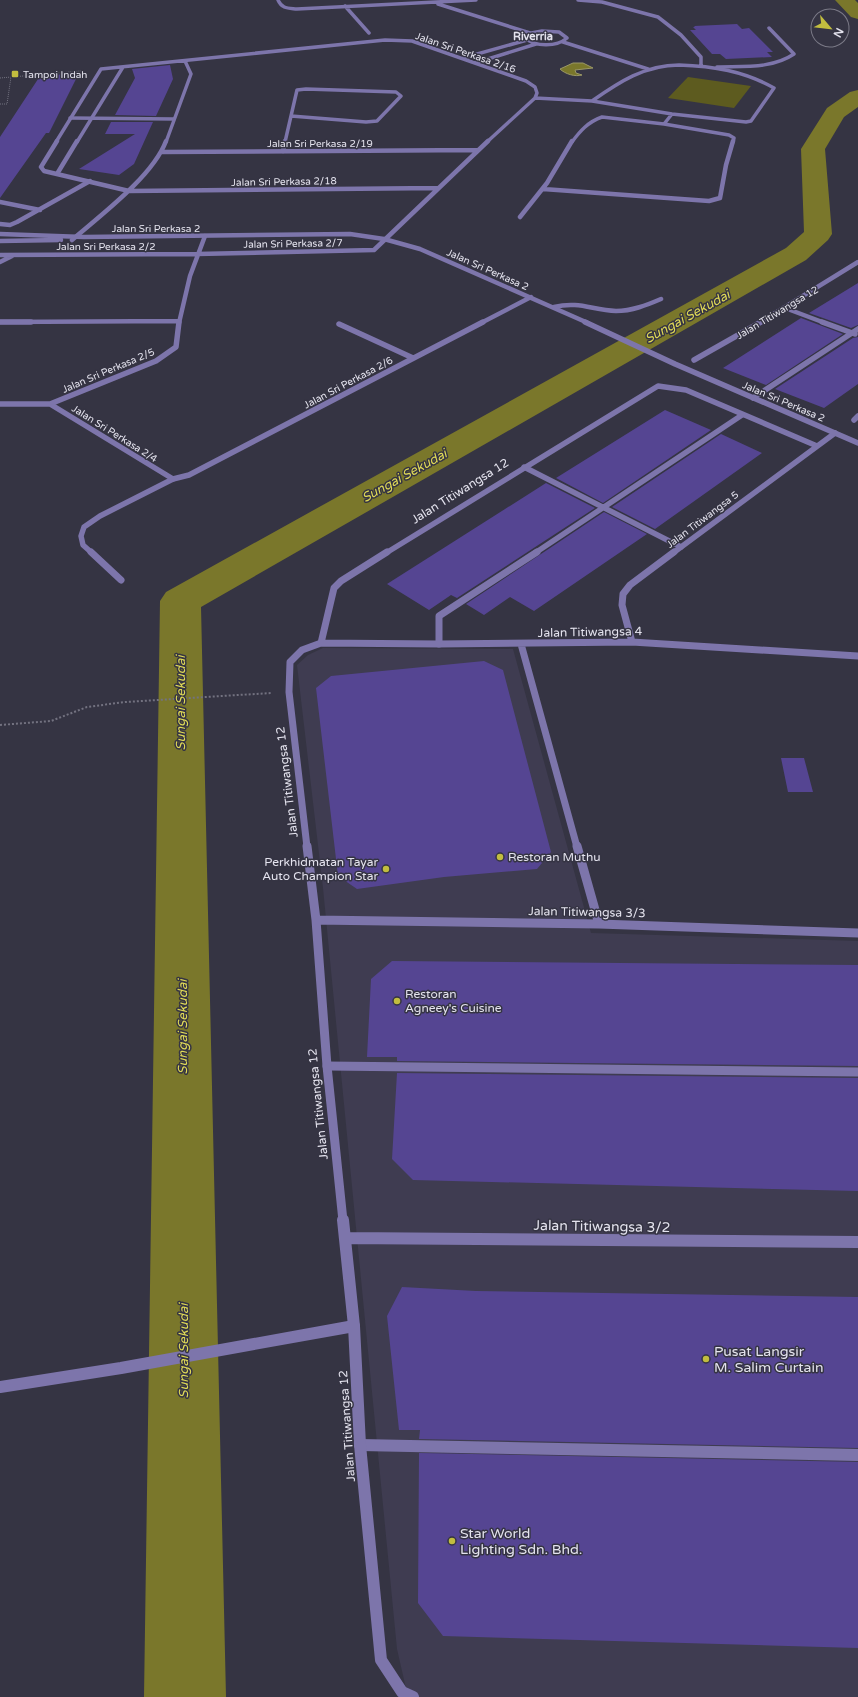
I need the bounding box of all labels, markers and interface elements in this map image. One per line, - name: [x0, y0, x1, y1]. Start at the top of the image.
- north arrow: [810, 8, 850, 48]
- text: N: [831, 26, 846, 39]
- street label: Jalan Sri Perkasa 2/16: [414, 30, 517, 76]
- district label: Riverria: [513, 30, 553, 43]
- marker: Tampoi Indah: [10, 69, 20, 79]
- place label: Tampoi Indah: [23, 69, 87, 81]
- street label: Jalan Sri Perkasa 2/19: [267, 138, 373, 150]
- street label: Jalan Sri Perkasa 2/18: [231, 175, 337, 189]
- street label: Jalan Sri Perkasa 2: [112, 223, 200, 235]
- street label: Jalan Sri Perkasa 2/7: [243, 237, 343, 251]
- street label: Jalan Sri Perkasa 2/2: [56, 241, 156, 253]
- street label: Jalan Sri Perkasa 2: [445, 246, 530, 293]
- street label: Jalan Titiwangsa 12: [734, 284, 821, 342]
- water label: Sungai Sekudai: [642, 286, 734, 347]
- street label: Jalan Sri Perkasa 2/5: [60, 346, 156, 396]
- street label: Jalan Sri Perkasa 2/6: [302, 354, 395, 411]
- street label: Jalan Sri Perkasa 2: [741, 379, 827, 425]
- street label: Jalan Sri Perkasa 2/4: [70, 403, 159, 465]
- water label: Sungai Sekudai: [359, 445, 451, 506]
- street label: Jalan Titiwangsa 12: [409, 455, 511, 527]
- street label: Jalan Titiwangsa 5: [664, 489, 741, 551]
- street label: Jalan Titiwangsa 4: [538, 624, 643, 640]
- water label: Sungai Sekudai: [173, 654, 189, 750]
- street label: Jalan Titiwangsa 12: [273, 726, 301, 838]
- place label: Restoran Muthu: [508, 850, 601, 864]
- marker: Restoran Muthu: [495, 852, 505, 862]
- place label: Perkhidmatan Tayar Auto Champion Star: [262, 855, 378, 883]
- marker: Perkhidmatan Tayar Auto Champion Star: [381, 864, 391, 874]
- street label: Jalan Titiwangsa 3/3: [528, 904, 646, 920]
- water label: Sungai Sekudai: [175, 978, 191, 1074]
- place label: Restoran Agneey's Cuisine: [405, 987, 502, 1015]
- marker: Restoran Agneey's Cuisine: [392, 996, 402, 1006]
- street label: Jalan Titiwangsa 12: [305, 1048, 331, 1160]
- street label: Jalan Titiwangsa 3/2: [533, 1217, 671, 1236]
- water label: Sungai Sekudai: [176, 1302, 192, 1398]
- place label: Pusat Langsir M. Salim Curtain: [714, 1343, 823, 1376]
- marker: Pusat Langsir M. Salim Curtain: [701, 1354, 711, 1364]
- street label: Jalan Titiwangsa 12: [336, 1370, 358, 1482]
- place label: Star World Lighting Sdn. Bhd.: [460, 1525, 582, 1558]
- marker: Star World Lighting Sdn. Bhd.: [447, 1536, 457, 1546]

